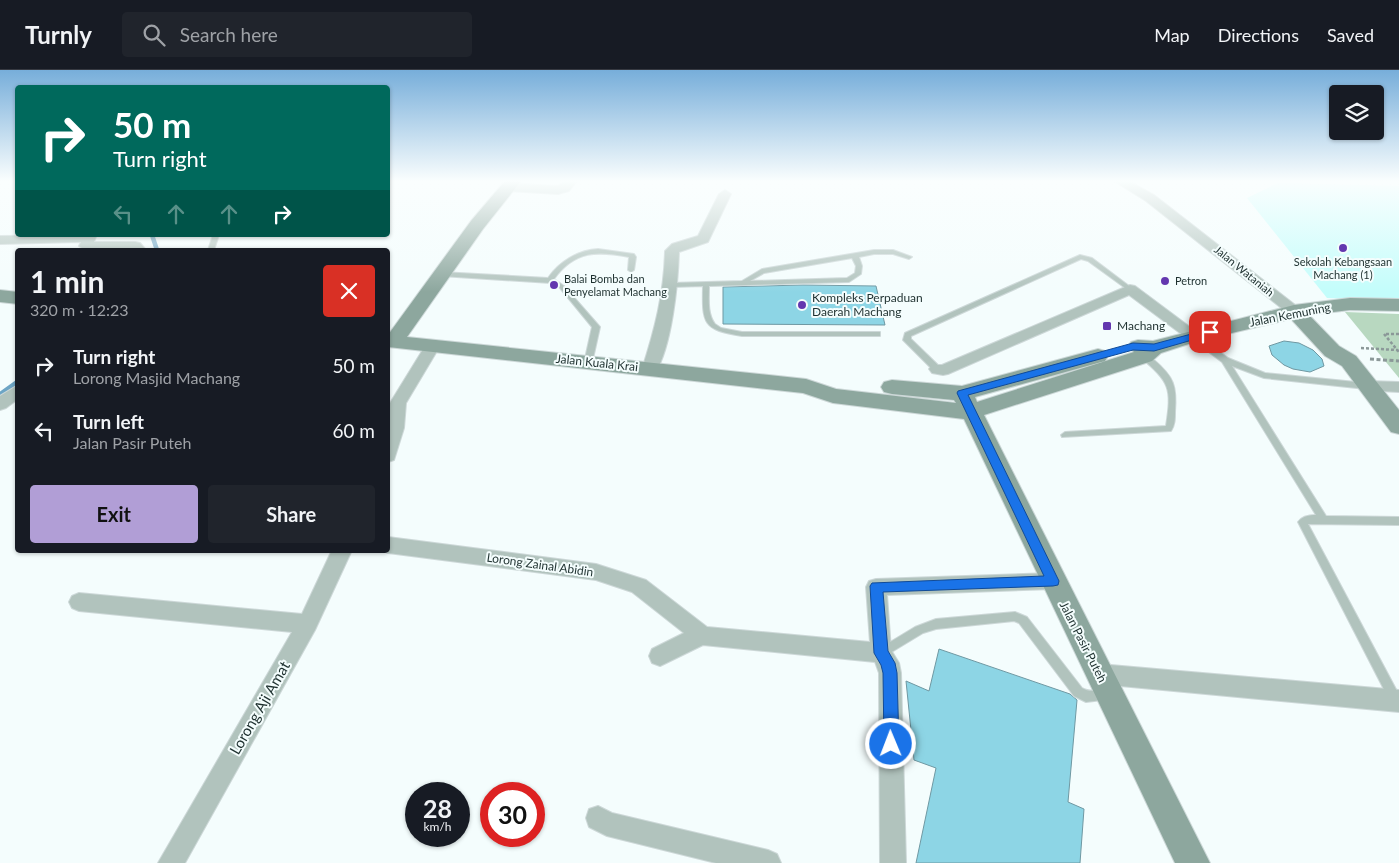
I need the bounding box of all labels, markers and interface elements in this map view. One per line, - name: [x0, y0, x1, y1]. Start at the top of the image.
- search box: [122, 12, 472, 57]
- text: Turnly: [25, 20, 92, 49]
- icon: search: [140, 21, 168, 49]
- text: Search here: [180, 23, 278, 46]
- text: Map: [1154, 24, 1190, 46]
- text: Directions: [1218, 24, 1299, 46]
- text: Saved: [1327, 24, 1374, 46]
- map controls: [1329, 85, 1384, 140]
- button: layers: [1329, 85, 1384, 140]
- text: 50 m: [113, 103, 191, 145]
- icon: right: [30, 105, 95, 170]
- text: Turn right: [113, 145, 207, 172]
- icon: left: [109, 200, 137, 228]
- icon: ahead: [162, 200, 190, 228]
- icon: ahead: [215, 200, 243, 228]
- icon: right: [268, 200, 296, 228]
- marker: Sekolah Kebangsaan Machang (1): [1337, 242, 1349, 254]
- street label: Jalan Wataniah: [1212, 243, 1277, 299]
- place label: Sekolah Kebangsaan Machang (1): [1294, 255, 1392, 281]
- text: 1 min: [30, 263, 104, 299]
- button: close: [323, 265, 375, 317]
- place label: Balai Bomba dan Penyelamat Machang: [564, 272, 667, 298]
- place label: Petron: [1175, 274, 1207, 287]
- marker: Petron: [1159, 275, 1171, 287]
- marker: Balai Bomba dan Penyelamat Machang: [548, 279, 560, 291]
- place label: Kompleks Perpaduan Daerah Machang: [812, 290, 923, 319]
- marker: Kompleks Perpaduan Daerah Machang: [796, 299, 808, 311]
- street label: Jalan Kemuning: [1248, 299, 1332, 330]
- text: 320 m · 12:23: [30, 300, 129, 319]
- pin: [1189, 311, 1231, 353]
- place label: Machang: [1117, 318, 1165, 333]
- icon: arrive: [1196, 318, 1224, 346]
- marker: Machang: [1101, 320, 1113, 332]
- text: Turn right: [73, 345, 155, 368]
- street label: Jalan Kuala Krai: [555, 351, 639, 374]
- icon: right: [30, 352, 58, 380]
- text: 50 m: [332, 354, 375, 377]
- text: Lorong Masjid Machang: [73, 368, 240, 387]
- text: Turn left: [73, 410, 144, 433]
- icon: left: [30, 417, 58, 445]
- text: 60 m: [332, 419, 375, 442]
- text: Jalan Pasir Puteh: [73, 433, 191, 452]
- button: Exit: [30, 485, 198, 543]
- button: Share: [208, 485, 375, 543]
- street label: Lorong Zainal Abidin: [486, 550, 594, 579]
- street label: Jalan Pasir Puteh: [1057, 599, 1110, 685]
- street label: Lorong Aji Amat: [225, 657, 293, 757]
- position arrow: [864, 717, 916, 769]
- speed limit sign: 30: [480, 782, 545, 847]
- text: 28: [423, 793, 452, 823]
- text: km/h: [423, 819, 452, 834]

